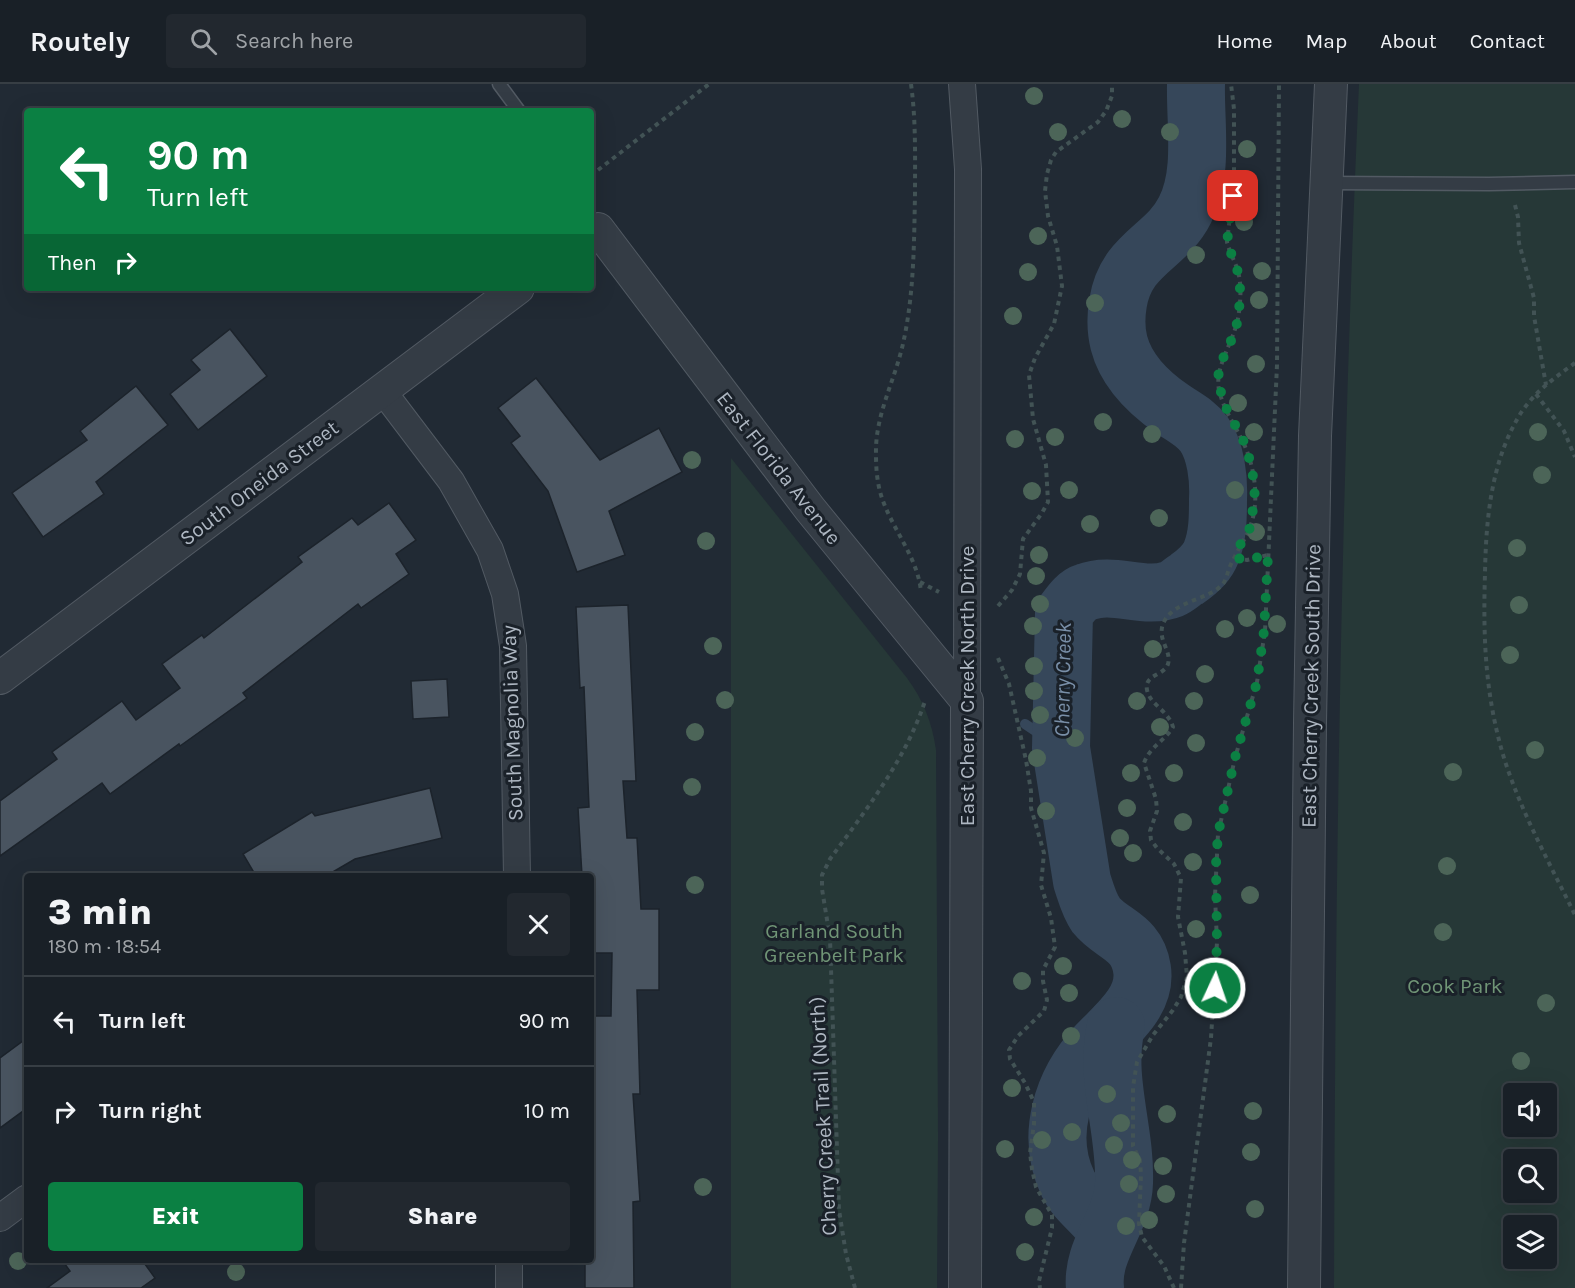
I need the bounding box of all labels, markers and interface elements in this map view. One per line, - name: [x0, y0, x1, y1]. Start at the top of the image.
- search box: [166, 14, 586, 68]
- text: Routely: [30, 25, 130, 58]
- icon: search: [187, 25, 220, 58]
- text: Search here: [235, 28, 353, 54]
- text: Home: [1217, 29, 1273, 53]
- text: Map: [1306, 29, 1347, 53]
- text: About: [1380, 29, 1437, 53]
- text: Contact: [1470, 29, 1545, 53]
- text: 90 m: [147, 130, 250, 180]
- icon: left: [48, 132, 126, 210]
- pin: [1207, 170, 1258, 221]
- icon: arrive: [1216, 179, 1249, 212]
- text: Turn left: [147, 181, 248, 213]
- icon: right: [109, 246, 142, 279]
- text: Then: [48, 250, 97, 276]
- street label: East Florida Avenue: [712, 387, 846, 549]
- street label: South Oneida Street: [175, 415, 343, 550]
- street label: East Cherry Creek South Drive: [1297, 544, 1325, 828]
- street label: East Cherry Creek North Drive: [955, 546, 979, 826]
- water label: Cherry Creek: [1049, 621, 1077, 738]
- street label: South Magnolia Way: [497, 624, 527, 821]
- text: 3 min: [48, 891, 152, 933]
- button: close: [507, 893, 570, 956]
- park label: Garland South Greenbelt Park: [764, 919, 904, 967]
- text: 180 m · 18:54: [48, 935, 161, 958]
- position arrow: [1183, 956, 1247, 1020]
- park label: Cook Park: [1407, 974, 1503, 998]
- street label: Cherry Creek Trail (North): [805, 996, 841, 1236]
- icon: left: [48, 1005, 81, 1038]
- text: Turn left: [99, 1008, 186, 1034]
- text: 90 m: [518, 1008, 570, 1034]
- map controls: [1503, 1083, 1557, 1269]
- button: sound: [1503, 1083, 1557, 1137]
- icon: right: [48, 1095, 81, 1128]
- text: Turn right: [99, 1098, 202, 1124]
- text: 10 m: [524, 1098, 570, 1124]
- button: search: [1503, 1149, 1557, 1203]
- button: Exit: [48, 1182, 303, 1251]
- button: Share: [315, 1182, 570, 1251]
- button: layers: [1503, 1215, 1557, 1269]

